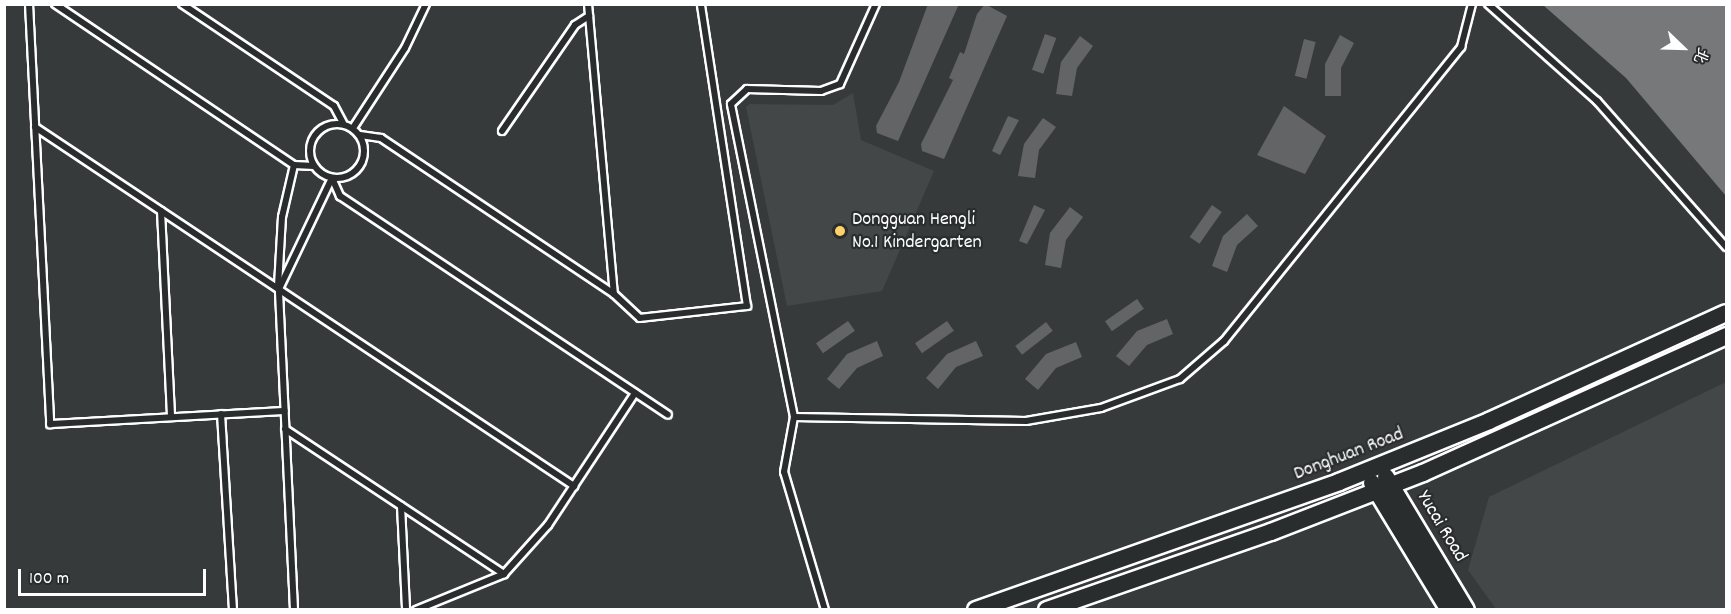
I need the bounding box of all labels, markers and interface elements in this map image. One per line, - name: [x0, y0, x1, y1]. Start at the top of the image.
- north arrow: [1653, 18, 1713, 78]
- text: 北: [1686, 43, 1714, 67]
- place label: Dongguan Hengli No.1 Kindergarten: [852, 208, 982, 255]
- marker: Dongguan Hengli No.1 Kindergarten: [833, 224, 847, 238]
- street label: Donghuan Road: [1291, 423, 1407, 487]
- street label: Yucai Road: [1410, 487, 1472, 567]
- scale bar: [21, 557, 208, 595]
- text: 100 m: [29, 567, 69, 592]

